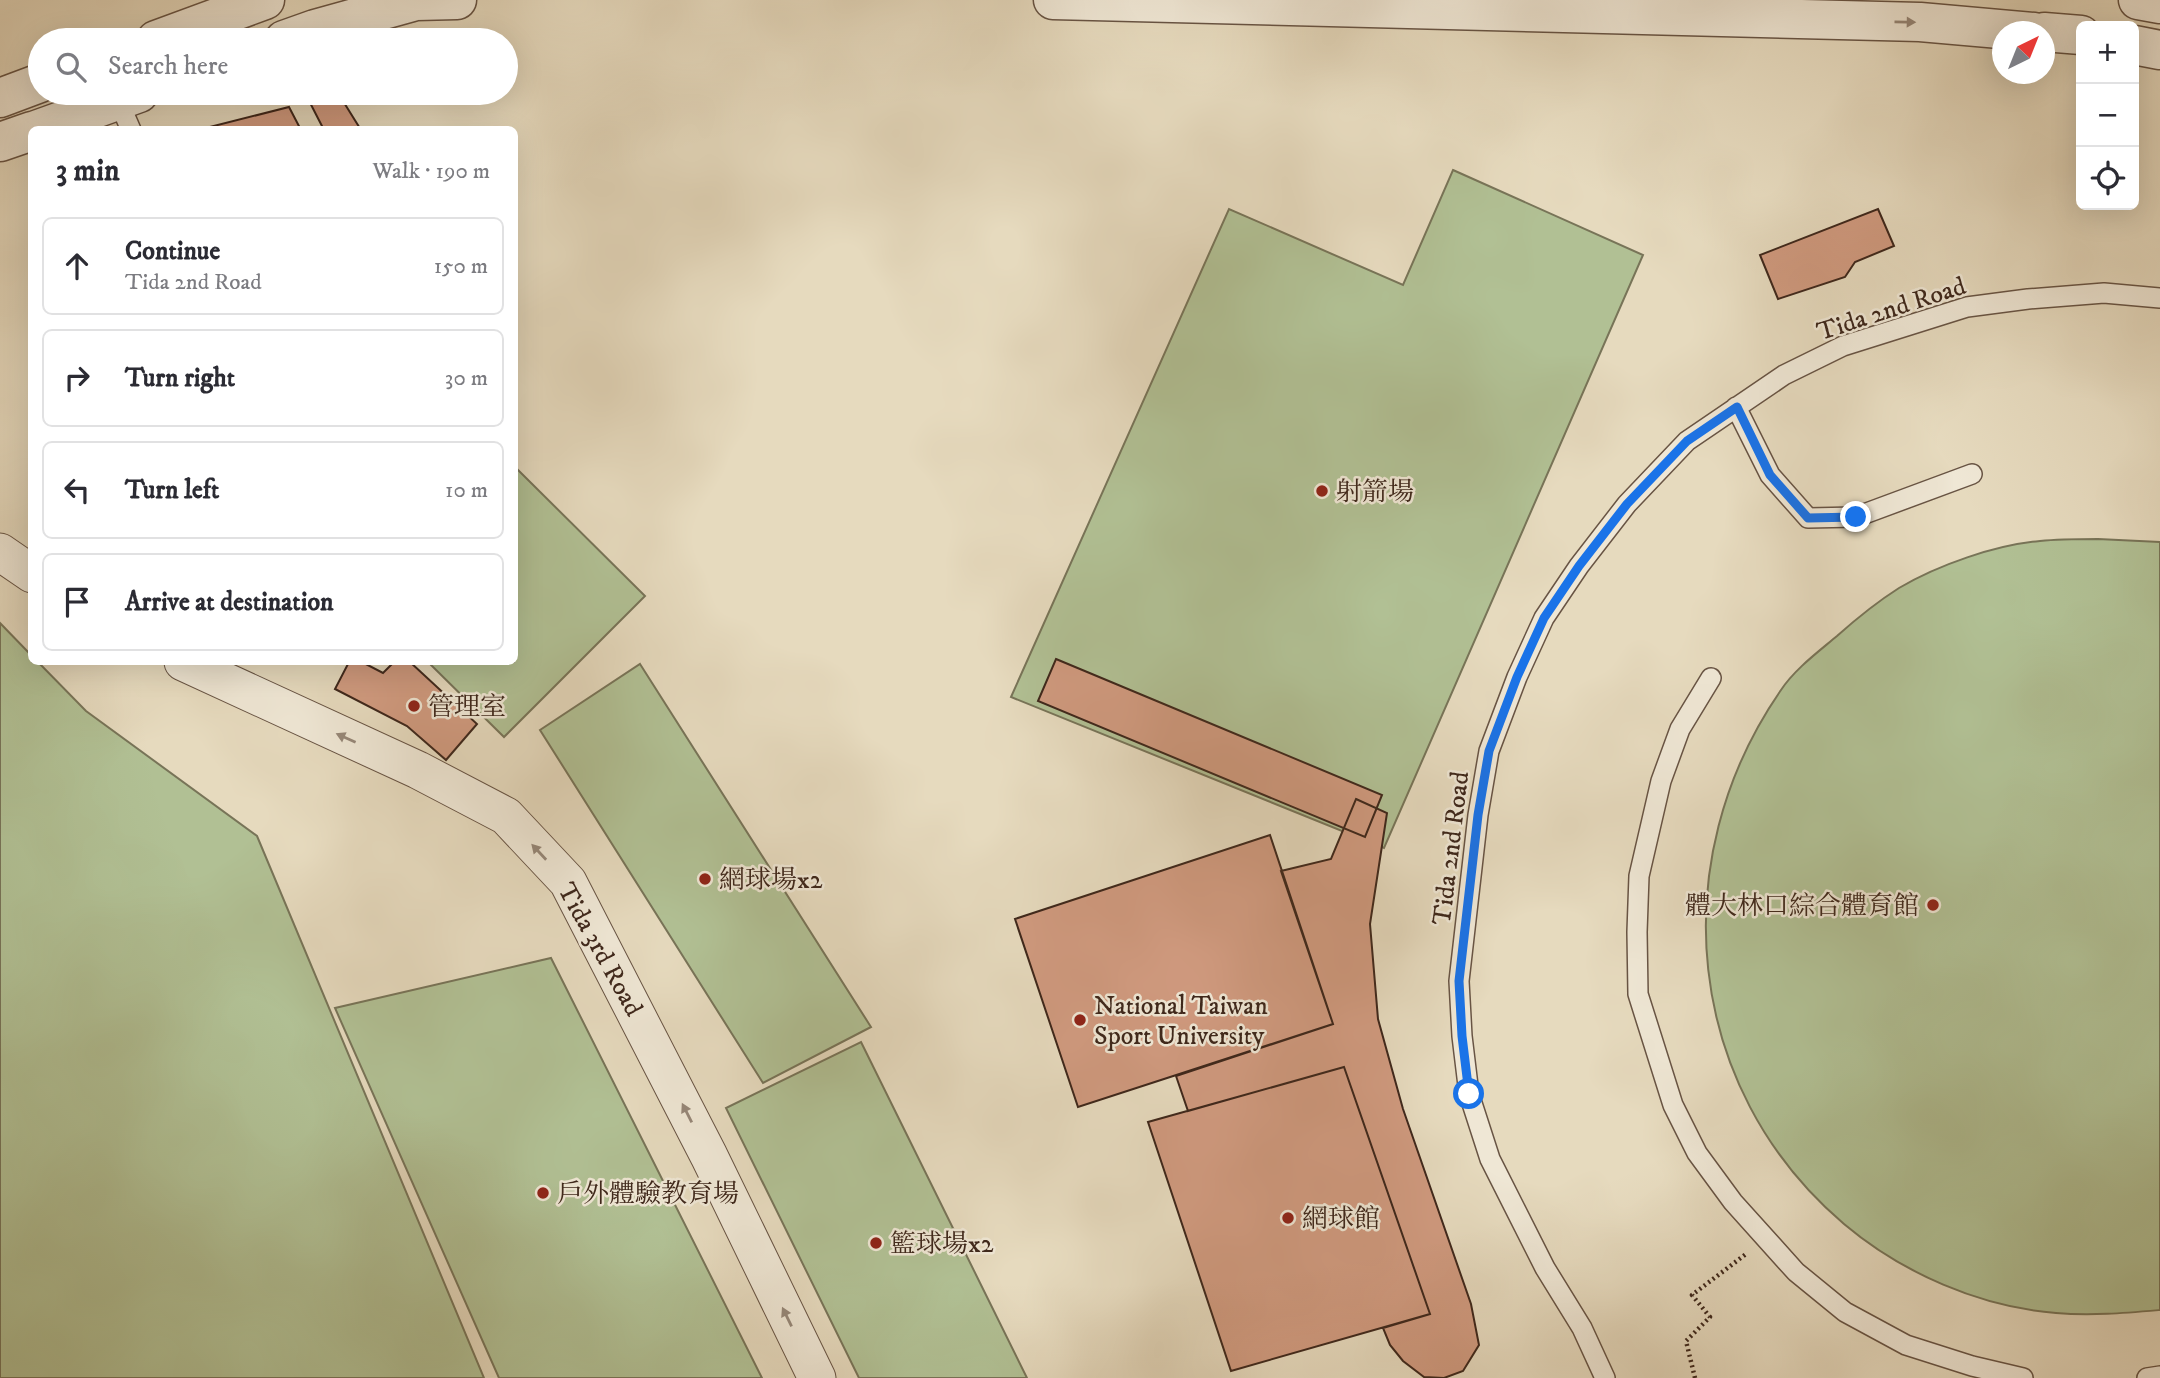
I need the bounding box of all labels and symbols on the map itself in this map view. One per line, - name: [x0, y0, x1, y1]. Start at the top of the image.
- one-way arrow: [1894, 16, 1916, 28]
- north arrow: [1992, 21, 2055, 84]
- street label: Tida 2nd Road: [1813, 270, 1970, 349]
- place label: 射箭場: [1336, 476, 1414, 509]
- marker: 射箭場: [1314, 483, 1330, 499]
- route end: [1840, 501, 1871, 532]
- place label: 管理室: [428, 691, 506, 724]
- marker: 管理室: [406, 698, 422, 714]
- one-way arrow: [335, 732, 356, 743]
- street label: Tida 2nd Road: [1426, 769, 1477, 927]
- one-way arrow: [532, 844, 548, 861]
- place label: 網球場x2: [719, 864, 823, 897]
- marker: 網球場x2: [697, 871, 713, 887]
- street label: Tida 3rd Road: [549, 877, 650, 1022]
- place label: 體大林口綜合體育館: [1685, 890, 1919, 923]
- marker: 體大林口綜合體育館: [1925, 897, 1941, 913]
- place label: National Taiwan Sport University: [1094, 990, 1268, 1053]
- marker: National Taiwan Sport University: [1072, 1012, 1088, 1028]
- route start: [1453, 1078, 1484, 1109]
- one-way arrow: [682, 1102, 694, 1122]
- place label: 戶外體驗教育場: [557, 1178, 739, 1211]
- marker: 戶外體驗教育場: [535, 1185, 551, 1201]
- place label: 網球館: [1302, 1203, 1380, 1236]
- marker: 網球館: [1280, 1210, 1296, 1226]
- place label: 籃球場x2: [890, 1228, 994, 1261]
- marker: 籃球場x2: [868, 1235, 884, 1251]
- one-way arrow: [782, 1307, 793, 1327]

